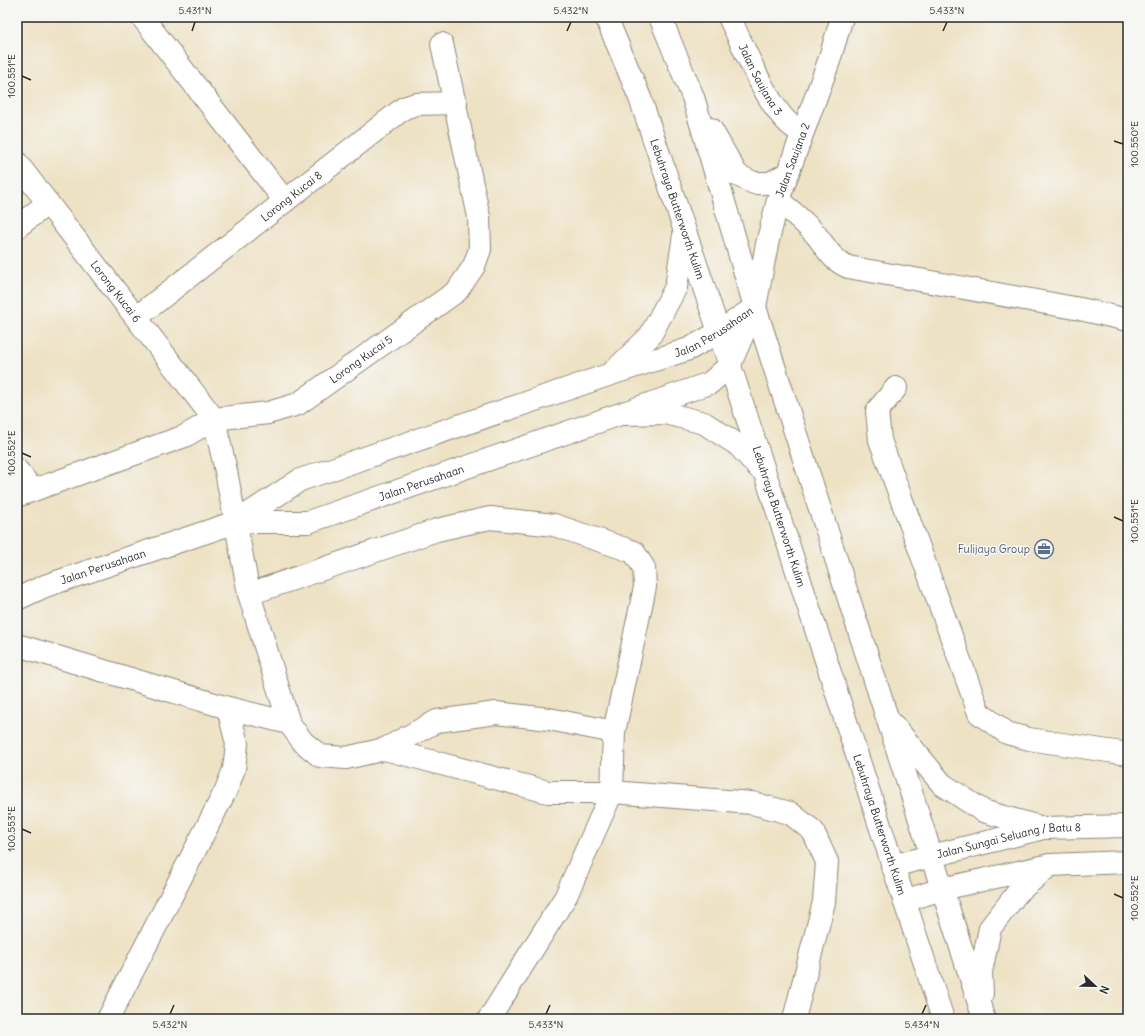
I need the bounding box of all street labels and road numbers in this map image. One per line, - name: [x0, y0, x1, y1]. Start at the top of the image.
- street label: Jalan Saujana 3: [736, 42, 786, 118]
- street label: Jalan Saujana 2: [773, 121, 813, 199]
- street label: Lebuhraya Butterworth Kulim: [647, 137, 708, 281]
- street label: Lorong Kucai 8: [258, 168, 325, 225]
- street label: Lorong Kucai 6: [88, 258, 144, 325]
- street label: Jalan Perusahaan: [673, 304, 756, 360]
- street label: Lorong Kucai 5: [327, 332, 395, 386]
- street label: Lebuhraya Butterworth Kulim: [750, 444, 809, 589]
- street label: Jalan Perusahaan: [377, 462, 466, 504]
- street label: Jalan Perusahaan: [58, 546, 147, 587]
- street label: Lebuhraya Butterworth Kulim: [850, 752, 909, 897]
- street label: Jalan Sungai Seluang / Batu 8: [935, 820, 1081, 862]

